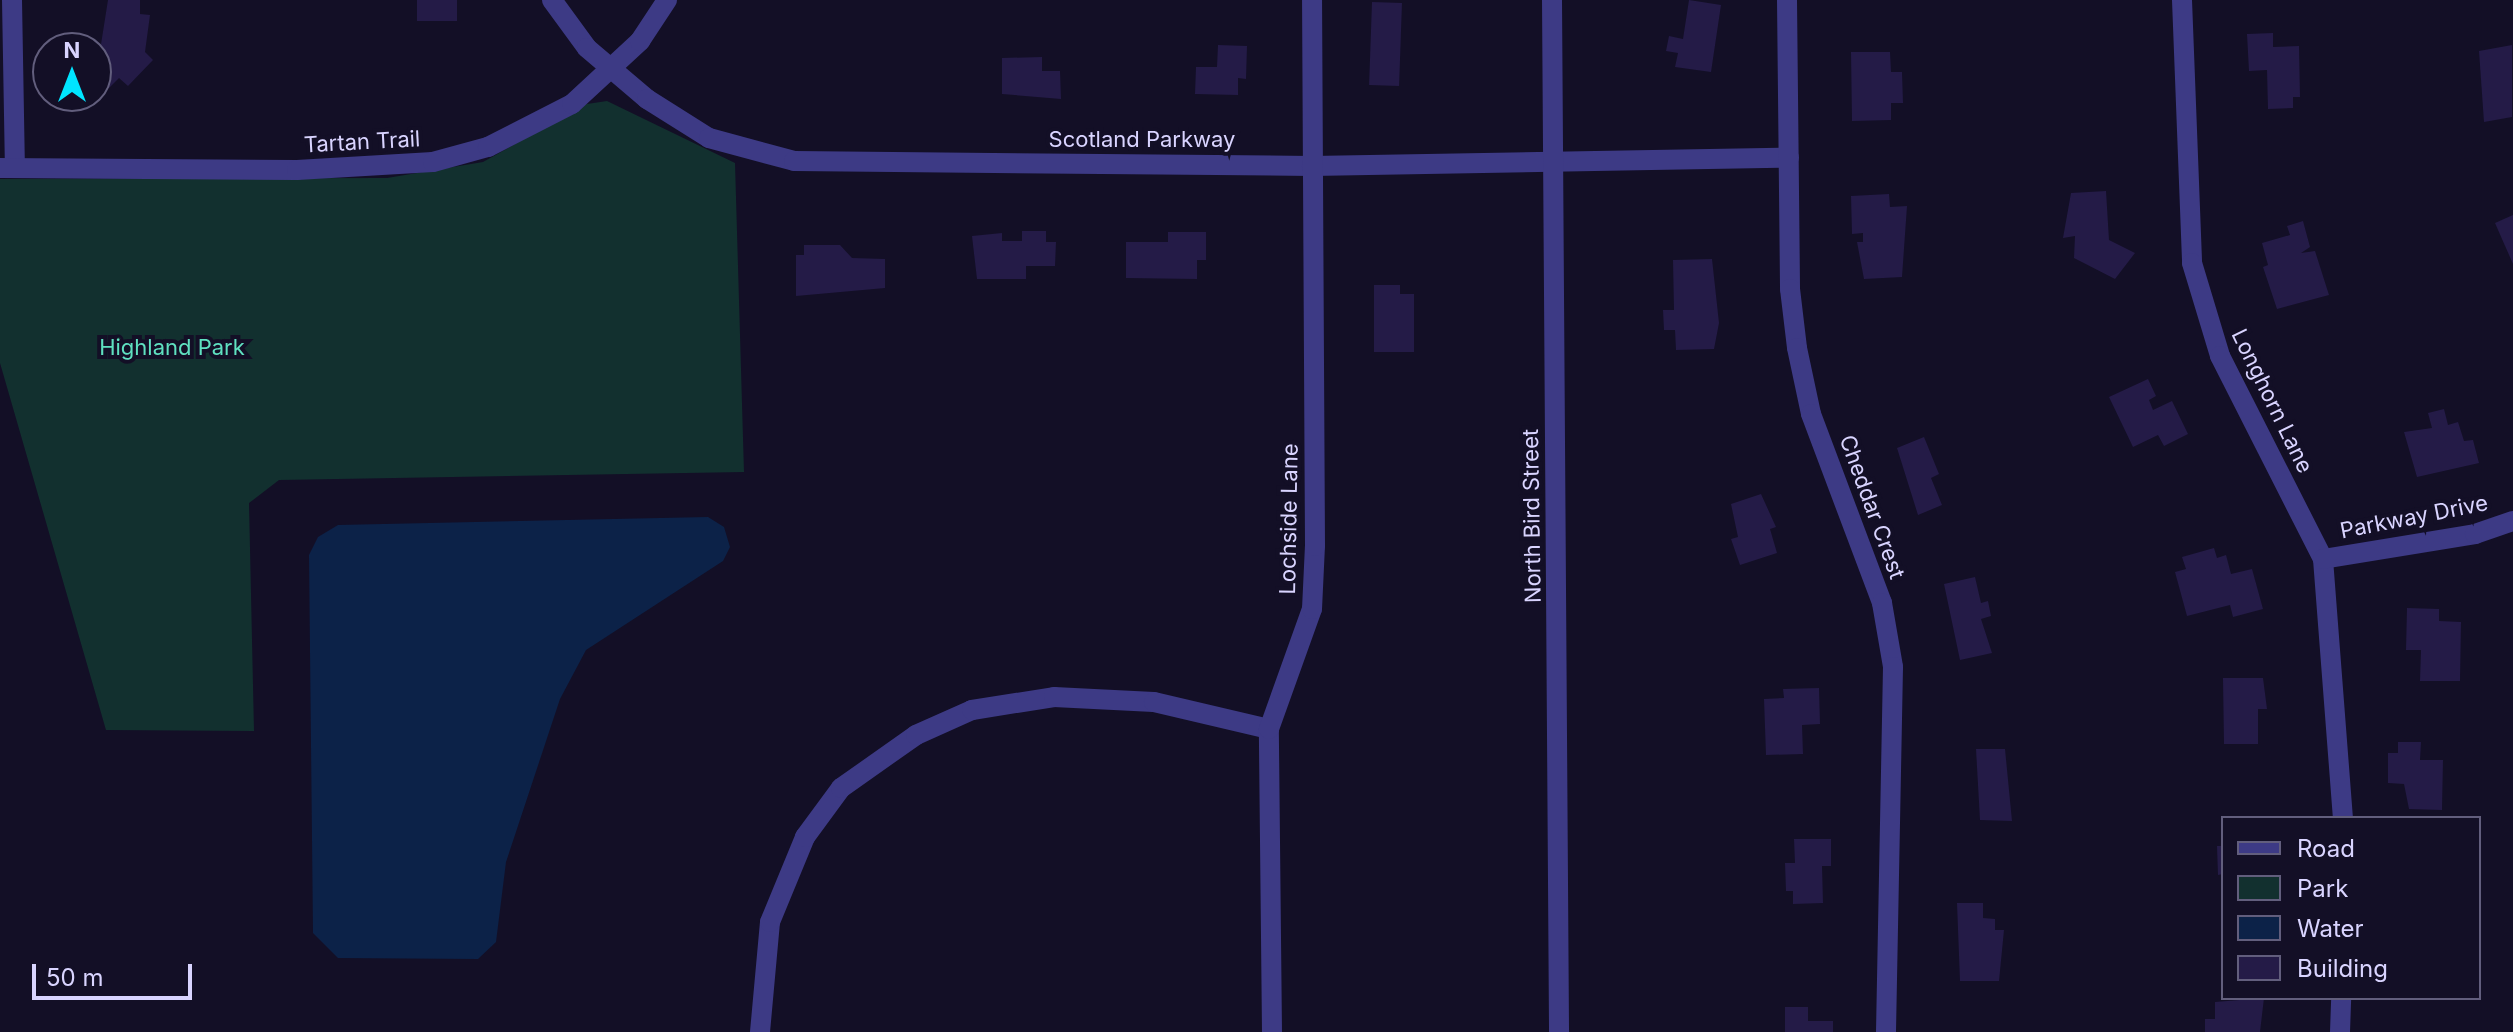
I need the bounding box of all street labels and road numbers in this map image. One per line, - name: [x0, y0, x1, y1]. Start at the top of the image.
- street label: Tartan Trail: [303, 126, 421, 158]
- street label: Scotland Parkway: [1049, 127, 1235, 153]
- street label: Longhorn Lane: [2226, 325, 2318, 477]
- street label: North Bird Street: [1517, 429, 1547, 603]
- street label: Cheddar Crest: [1834, 431, 1910, 583]
- street label: Lochside Lane: [1274, 443, 1304, 595]
- street label: Parkway Drive: [2338, 490, 2490, 544]

